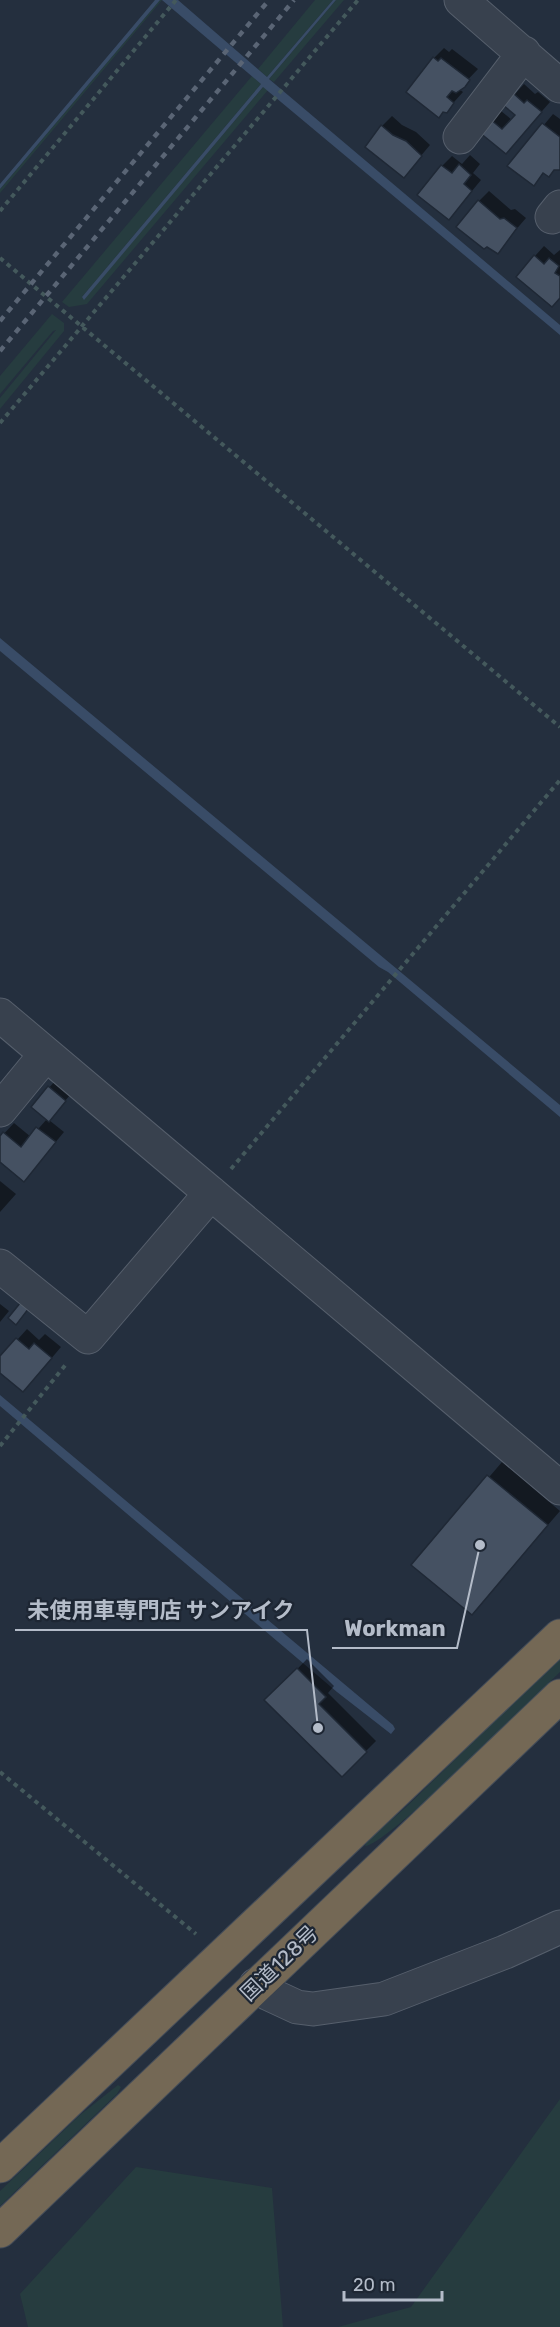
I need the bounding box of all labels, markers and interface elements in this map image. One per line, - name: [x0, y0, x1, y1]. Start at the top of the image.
- callout: 未使用車専門店 サンアイク: [15, 1590, 307, 1630]
- text: 未使用車専門店 サンアイク: [27, 1597, 295, 1624]
- callout: Workman: [332, 1608, 457, 1648]
- text: Workman: [344, 1615, 446, 1642]
- street label: 国道128号: [235, 1920, 323, 2006]
- scale bar: [344, 2264, 442, 2302]
- text: 20 m: [353, 2274, 395, 2296]

